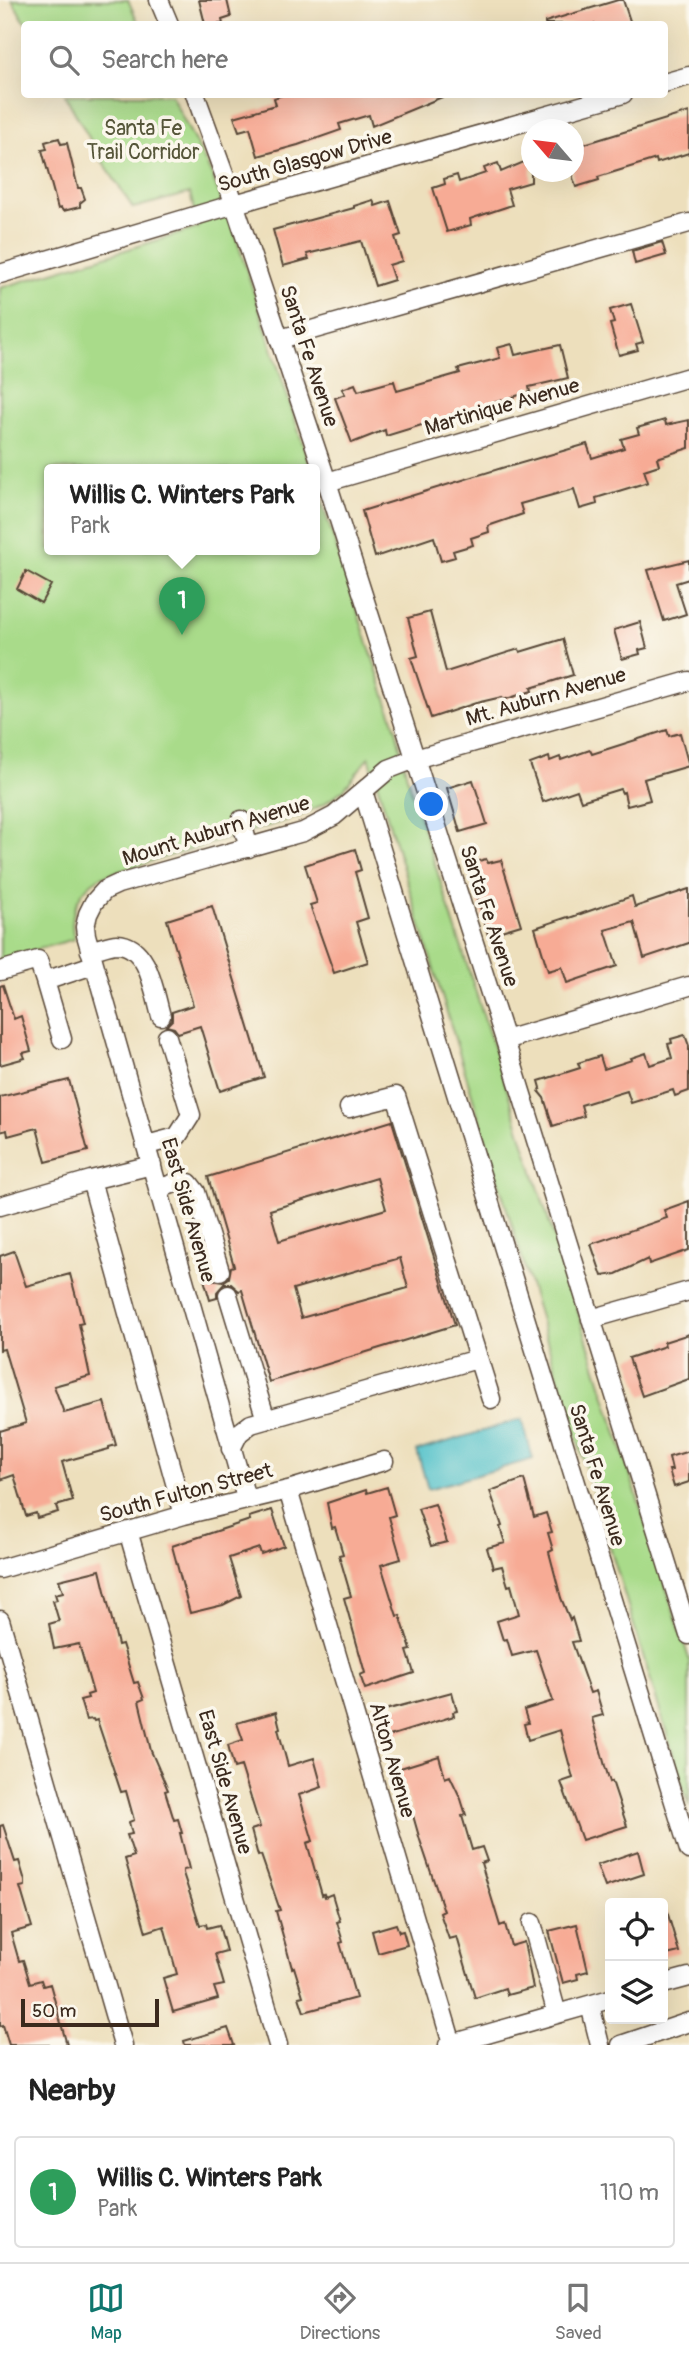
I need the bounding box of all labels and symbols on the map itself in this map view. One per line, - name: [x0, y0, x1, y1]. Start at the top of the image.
- park label: Santa Fe Trail Corridor: [86, 115, 200, 166]
- north arrow: [521, 119, 584, 182]
- street label: South Glasgow Drive: [215, 123, 396, 199]
- street label: Santa Fe Avenue: [273, 282, 345, 431]
- street label: Martinique Avenue: [421, 372, 583, 442]
- pin: 1: [159, 577, 205, 635]
- street label: Mt. Auburn Avenue: [463, 661, 630, 733]
- your location: [414, 787, 448, 821]
- street label: Mount Auburn Avenue: [119, 789, 313, 872]
- street label: Santa Fe Avenue: [453, 842, 525, 991]
- street label: East Side Avenue: [154, 1135, 222, 1286]
- street label: Santa Fe Avenue: [563, 1401, 632, 1550]
- street label: South Fulton Street: [96, 1457, 276, 1529]
- street label: Alton Avenue: [363, 1699, 422, 1822]
- street label: East Side Avenue: [191, 1707, 259, 1858]
- scale bar: [21, 1996, 159, 2028]

